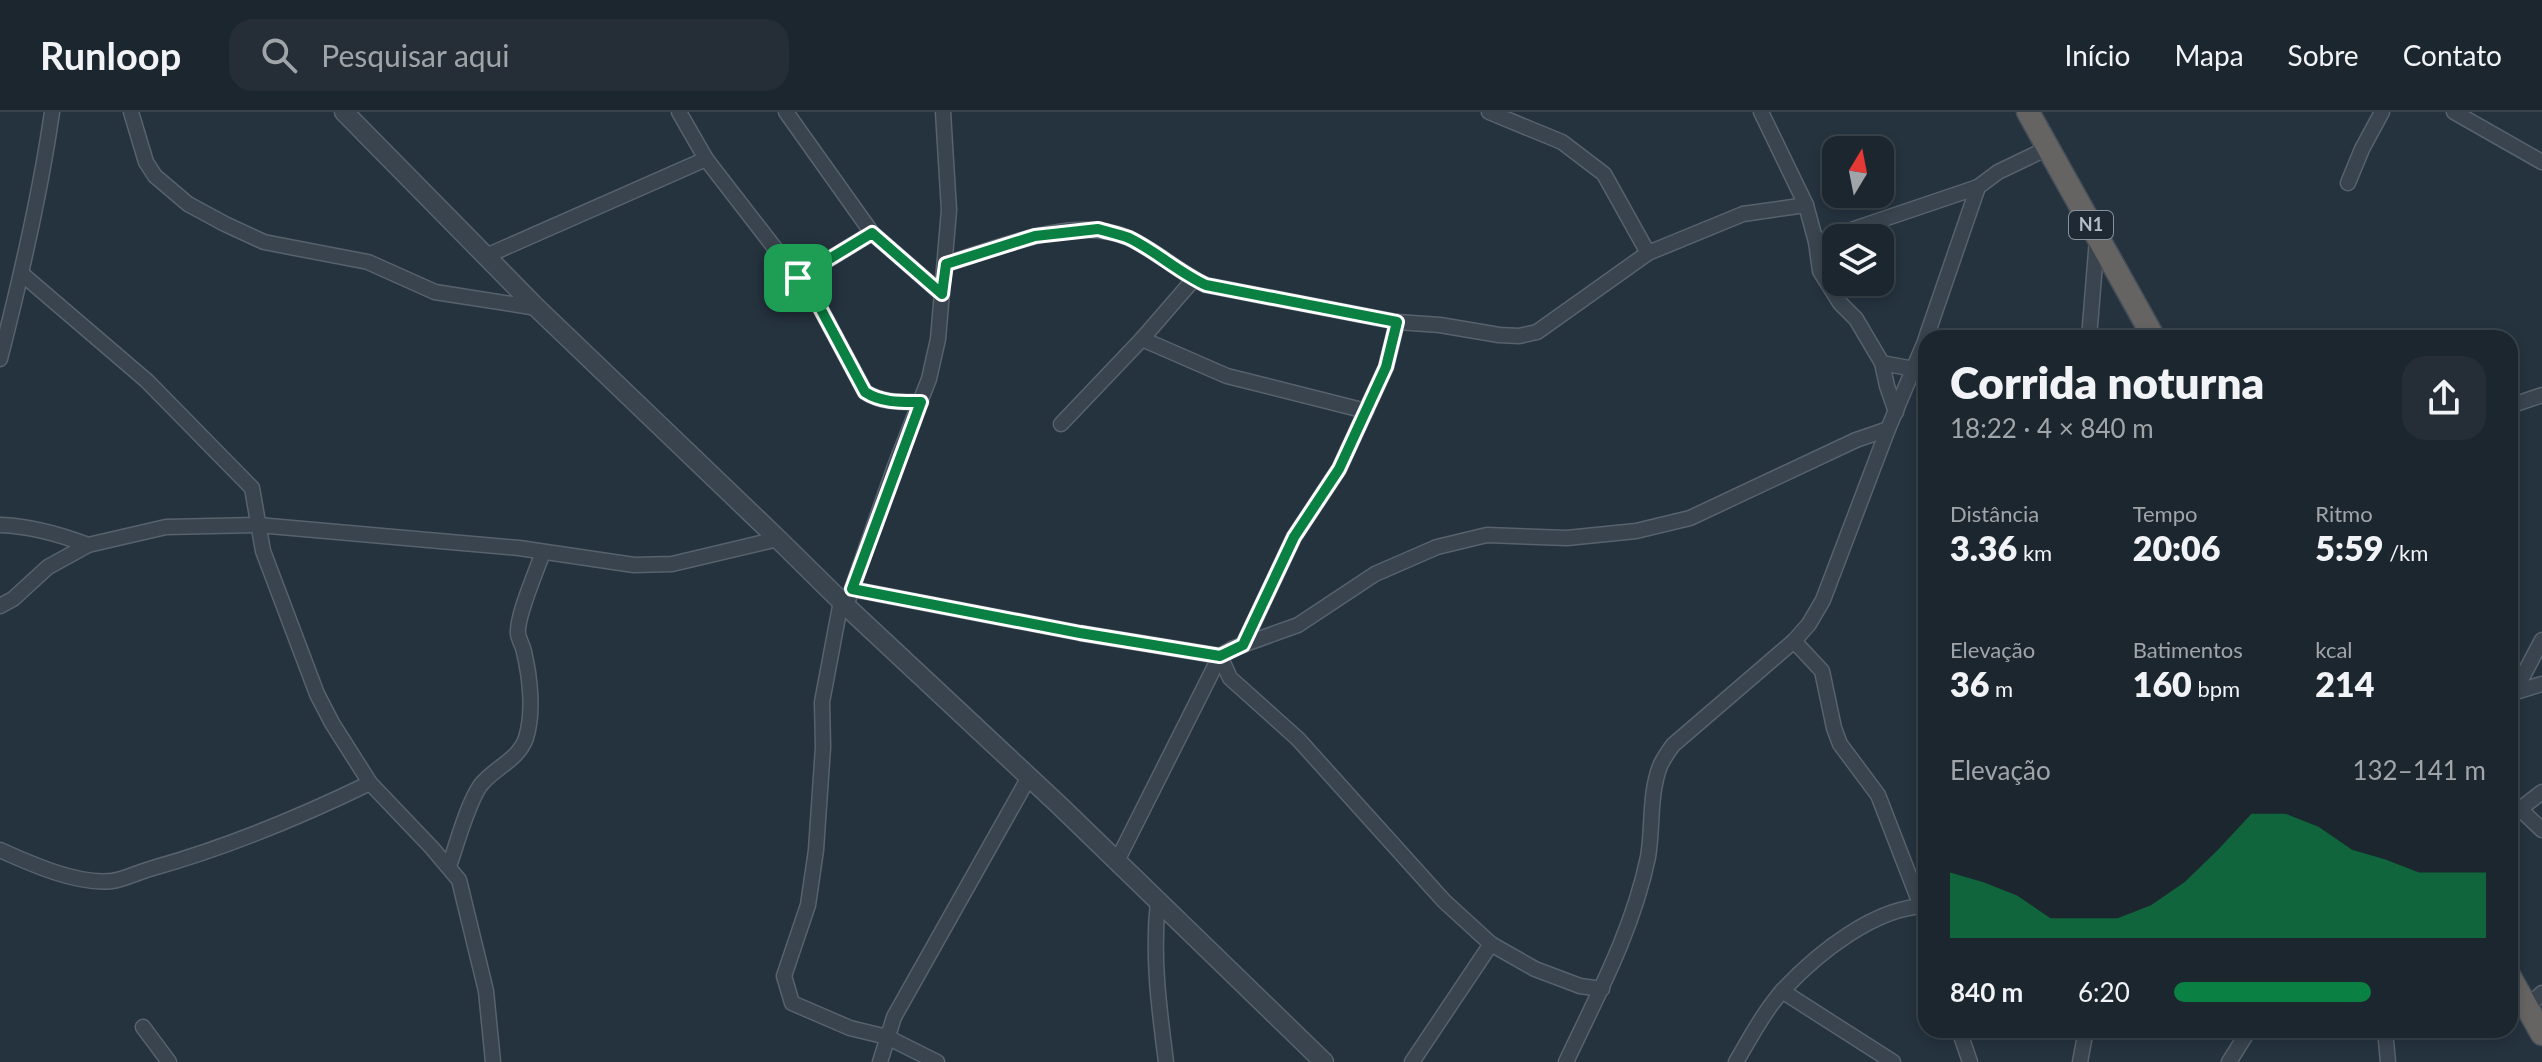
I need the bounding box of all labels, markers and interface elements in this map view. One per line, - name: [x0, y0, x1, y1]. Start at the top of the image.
- search box: [229, 19, 789, 91]
- text: Runloop: [40, 32, 181, 78]
- icon: search: [257, 33, 301, 77]
- text: Pesquisar aqui: [321, 37, 510, 73]
- text: Início: [2065, 38, 2130, 72]
- text: Mapa: [2174, 38, 2244, 72]
- text: Sobre: [2288, 38, 2359, 72]
- text: Contato: [2403, 38, 2502, 72]
- north arrow: [1822, 136, 1894, 208]
- map controls: [1822, 136, 1894, 296]
- road number: N1: [2069, 211, 2113, 239]
- button: layers: [1822, 224, 1894, 296]
- pin: [764, 244, 832, 312]
- icon: arrive: [776, 256, 820, 300]
- text: Corrida noturna: [1950, 356, 2264, 408]
- button: share: [2402, 356, 2486, 440]
- text: 18:22 · 4 × 840 m: [1950, 412, 2154, 444]
- text: Distância: [1950, 500, 2039, 527]
- text: Tempo: [2133, 500, 2197, 527]
- text: Ritmo: [2315, 500, 2373, 527]
- text: 3.36: [1950, 527, 2017, 568]
- text: 20:06: [2133, 527, 2221, 568]
- text: 5:59: [2315, 527, 2384, 568]
- text: km: [2017, 539, 2052, 566]
- text: /km: [2384, 539, 2428, 566]
- text: Elevação: [1950, 636, 2035, 663]
- text: Batimentos: [2133, 636, 2243, 663]
- text: kcal: [2315, 636, 2353, 663]
- text: 36: [1950, 663, 1989, 704]
- text: 160: [2133, 663, 2192, 704]
- text: 214: [2315, 663, 2375, 704]
- text: m: [1989, 675, 2013, 702]
- text: bpm: [2192, 675, 2240, 702]
- text: Elevação: [1950, 754, 2051, 786]
- text: 132–141 m: [2352, 754, 2486, 786]
- text: 840 m: [1950, 976, 2023, 1008]
- text: 6:20: [2078, 976, 2130, 1008]

